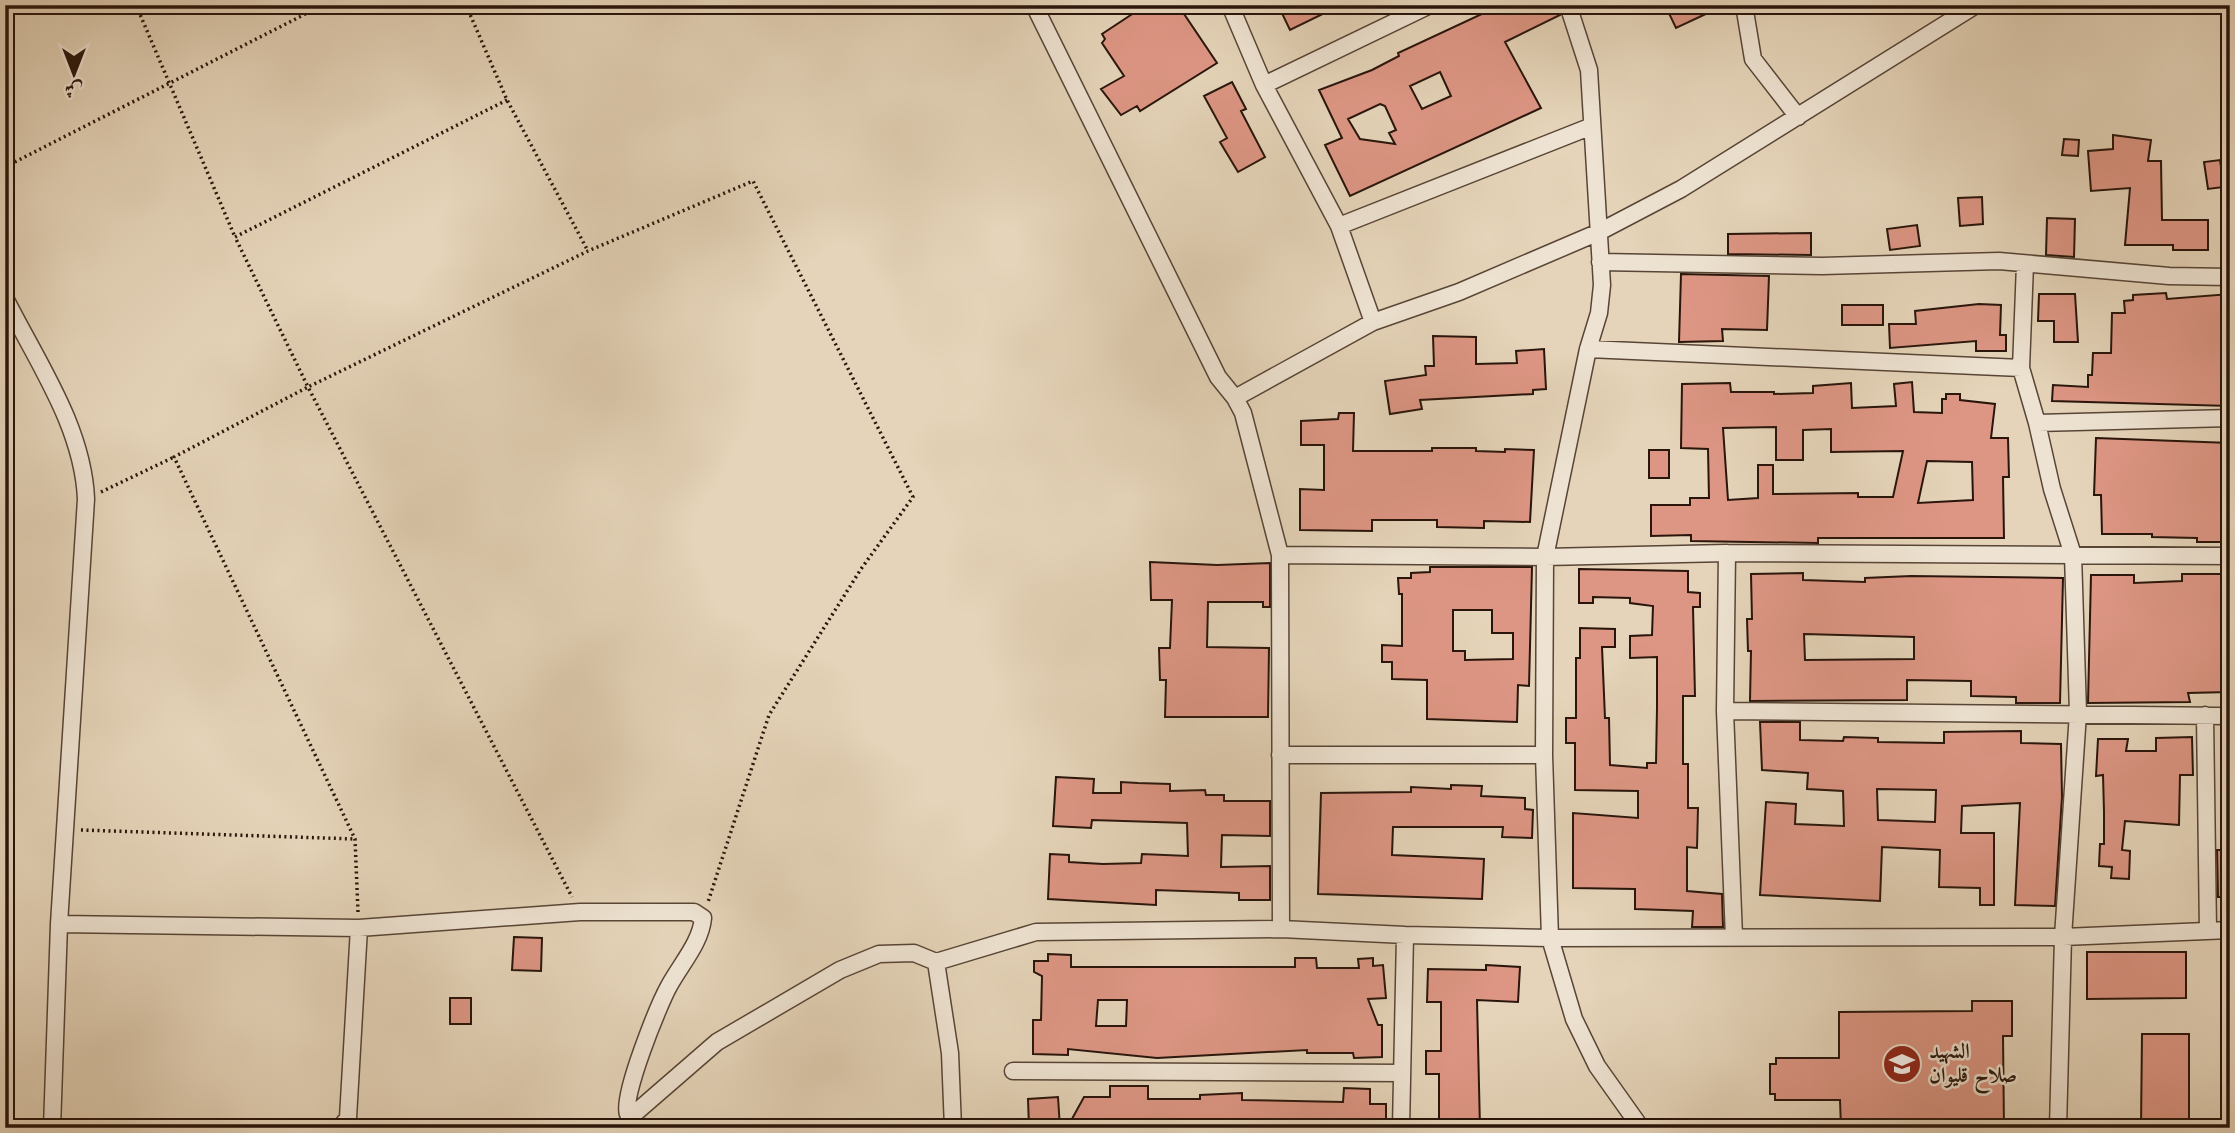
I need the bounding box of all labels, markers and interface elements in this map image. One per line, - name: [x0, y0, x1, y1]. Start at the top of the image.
- north arrow: [38, 38, 108, 108]
- text: ش: [65, 79, 83, 98]
- place label: الشهيد صلاح قليوان: [1929, 1042, 2017, 1094]
- school or university icon: الشهيد صلاح قليوان: [1881, 1043, 1923, 1085]

